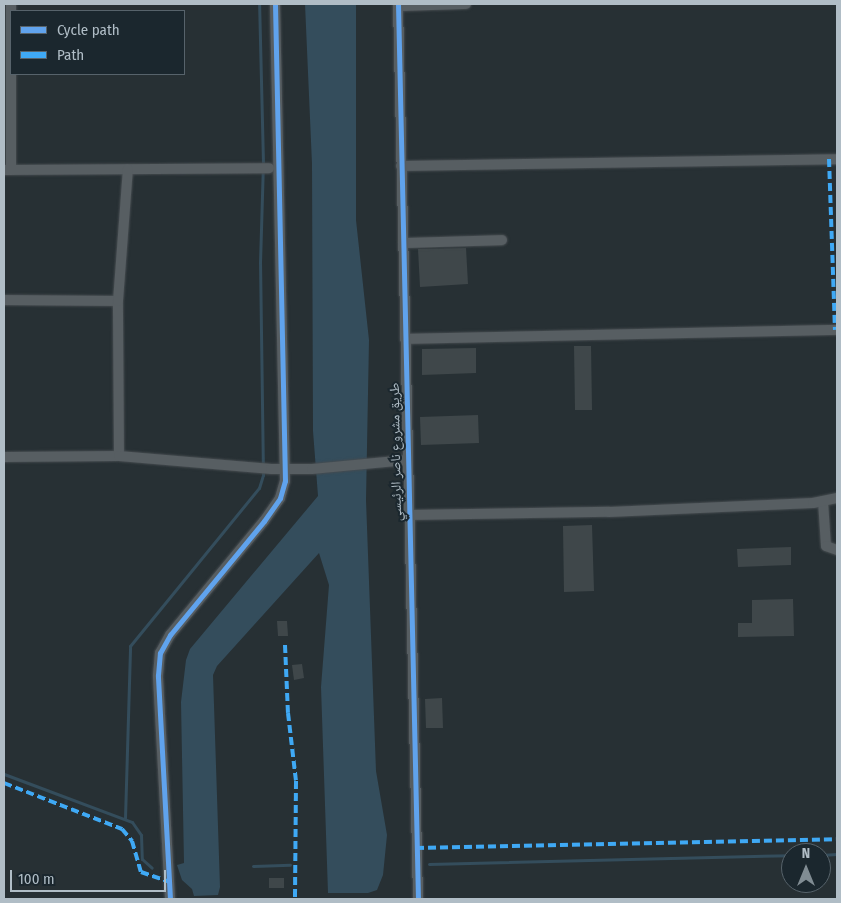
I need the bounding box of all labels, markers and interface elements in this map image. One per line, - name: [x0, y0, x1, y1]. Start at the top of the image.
- legend: [10, 10, 185, 75]
- text: Cycle path: [57, 21, 120, 39]
- text: Path: [57, 46, 84, 64]
- street label: طريق مشروع ناصر الرئيسي: [386, 383, 406, 521]
- north arrow: [781, 843, 831, 893]
- text: N: [802, 845, 810, 862]
- scale bar: [12, 860, 169, 892]
- text: 100 m: [18, 870, 55, 888]

